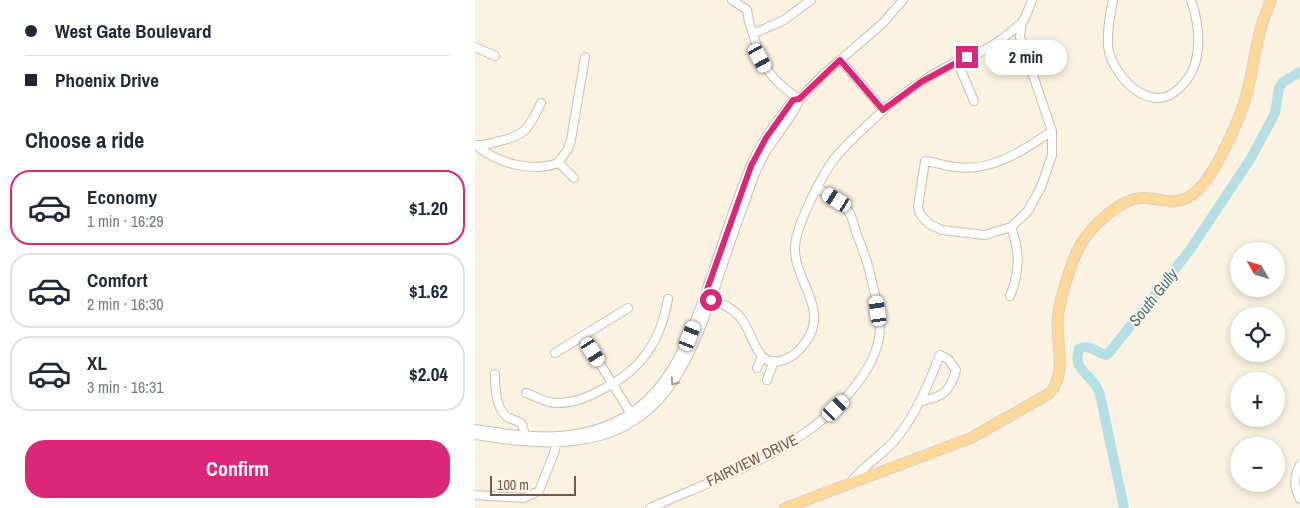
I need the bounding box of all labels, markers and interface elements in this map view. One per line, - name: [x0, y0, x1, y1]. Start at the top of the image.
- text: West Gate Boulevard: [55, 18, 211, 44]
- callout: 2 min: [985, 40, 1067, 74]
- car: [746, 41, 773, 75]
- route end: [956, 46, 978, 68]
- text: 2 min: [1009, 46, 1043, 68]
- text: Phoenix Drive: [55, 67, 159, 93]
- text: Choose a ride: [25, 125, 144, 155]
- text: Economy: [87, 184, 157, 210]
- icon: car: [27, 185, 72, 230]
- car: [820, 186, 853, 214]
- text: $1.20: [409, 195, 448, 221]
- text: 1 min · 16:29: [87, 210, 164, 232]
- north arrow: [1230, 242, 1285, 298]
- map controls: [1230, 242, 1285, 492]
- water label: South Gully: [1123, 262, 1183, 330]
- text: Comfort: [87, 267, 148, 293]
- icon: car: [27, 268, 72, 313]
- text: $1.62: [409, 278, 448, 304]
- route start: [700, 289, 722, 311]
- text: 2 min · 16:30: [87, 293, 164, 315]
- car: [868, 295, 887, 327]
- button: locate: [1230, 307, 1285, 362]
- car: [677, 319, 702, 353]
- car: [578, 335, 607, 369]
- text: XL: [87, 350, 107, 376]
- icon: car: [27, 351, 72, 396]
- text: $2.04: [409, 361, 448, 387]
- button: +: [1230, 372, 1285, 427]
- text: 3 min · 16:31: [87, 376, 164, 398]
- one-way arrow: [671, 376, 680, 386]
- car: [820, 392, 852, 424]
- street label: FAIRVIEW DRIVE: [703, 429, 801, 491]
- button: −: [1230, 437, 1285, 492]
- button: Confirm: [25, 440, 450, 498]
- scale bar: [490, 473, 576, 496]
- text: 100 m: [497, 476, 529, 494]

